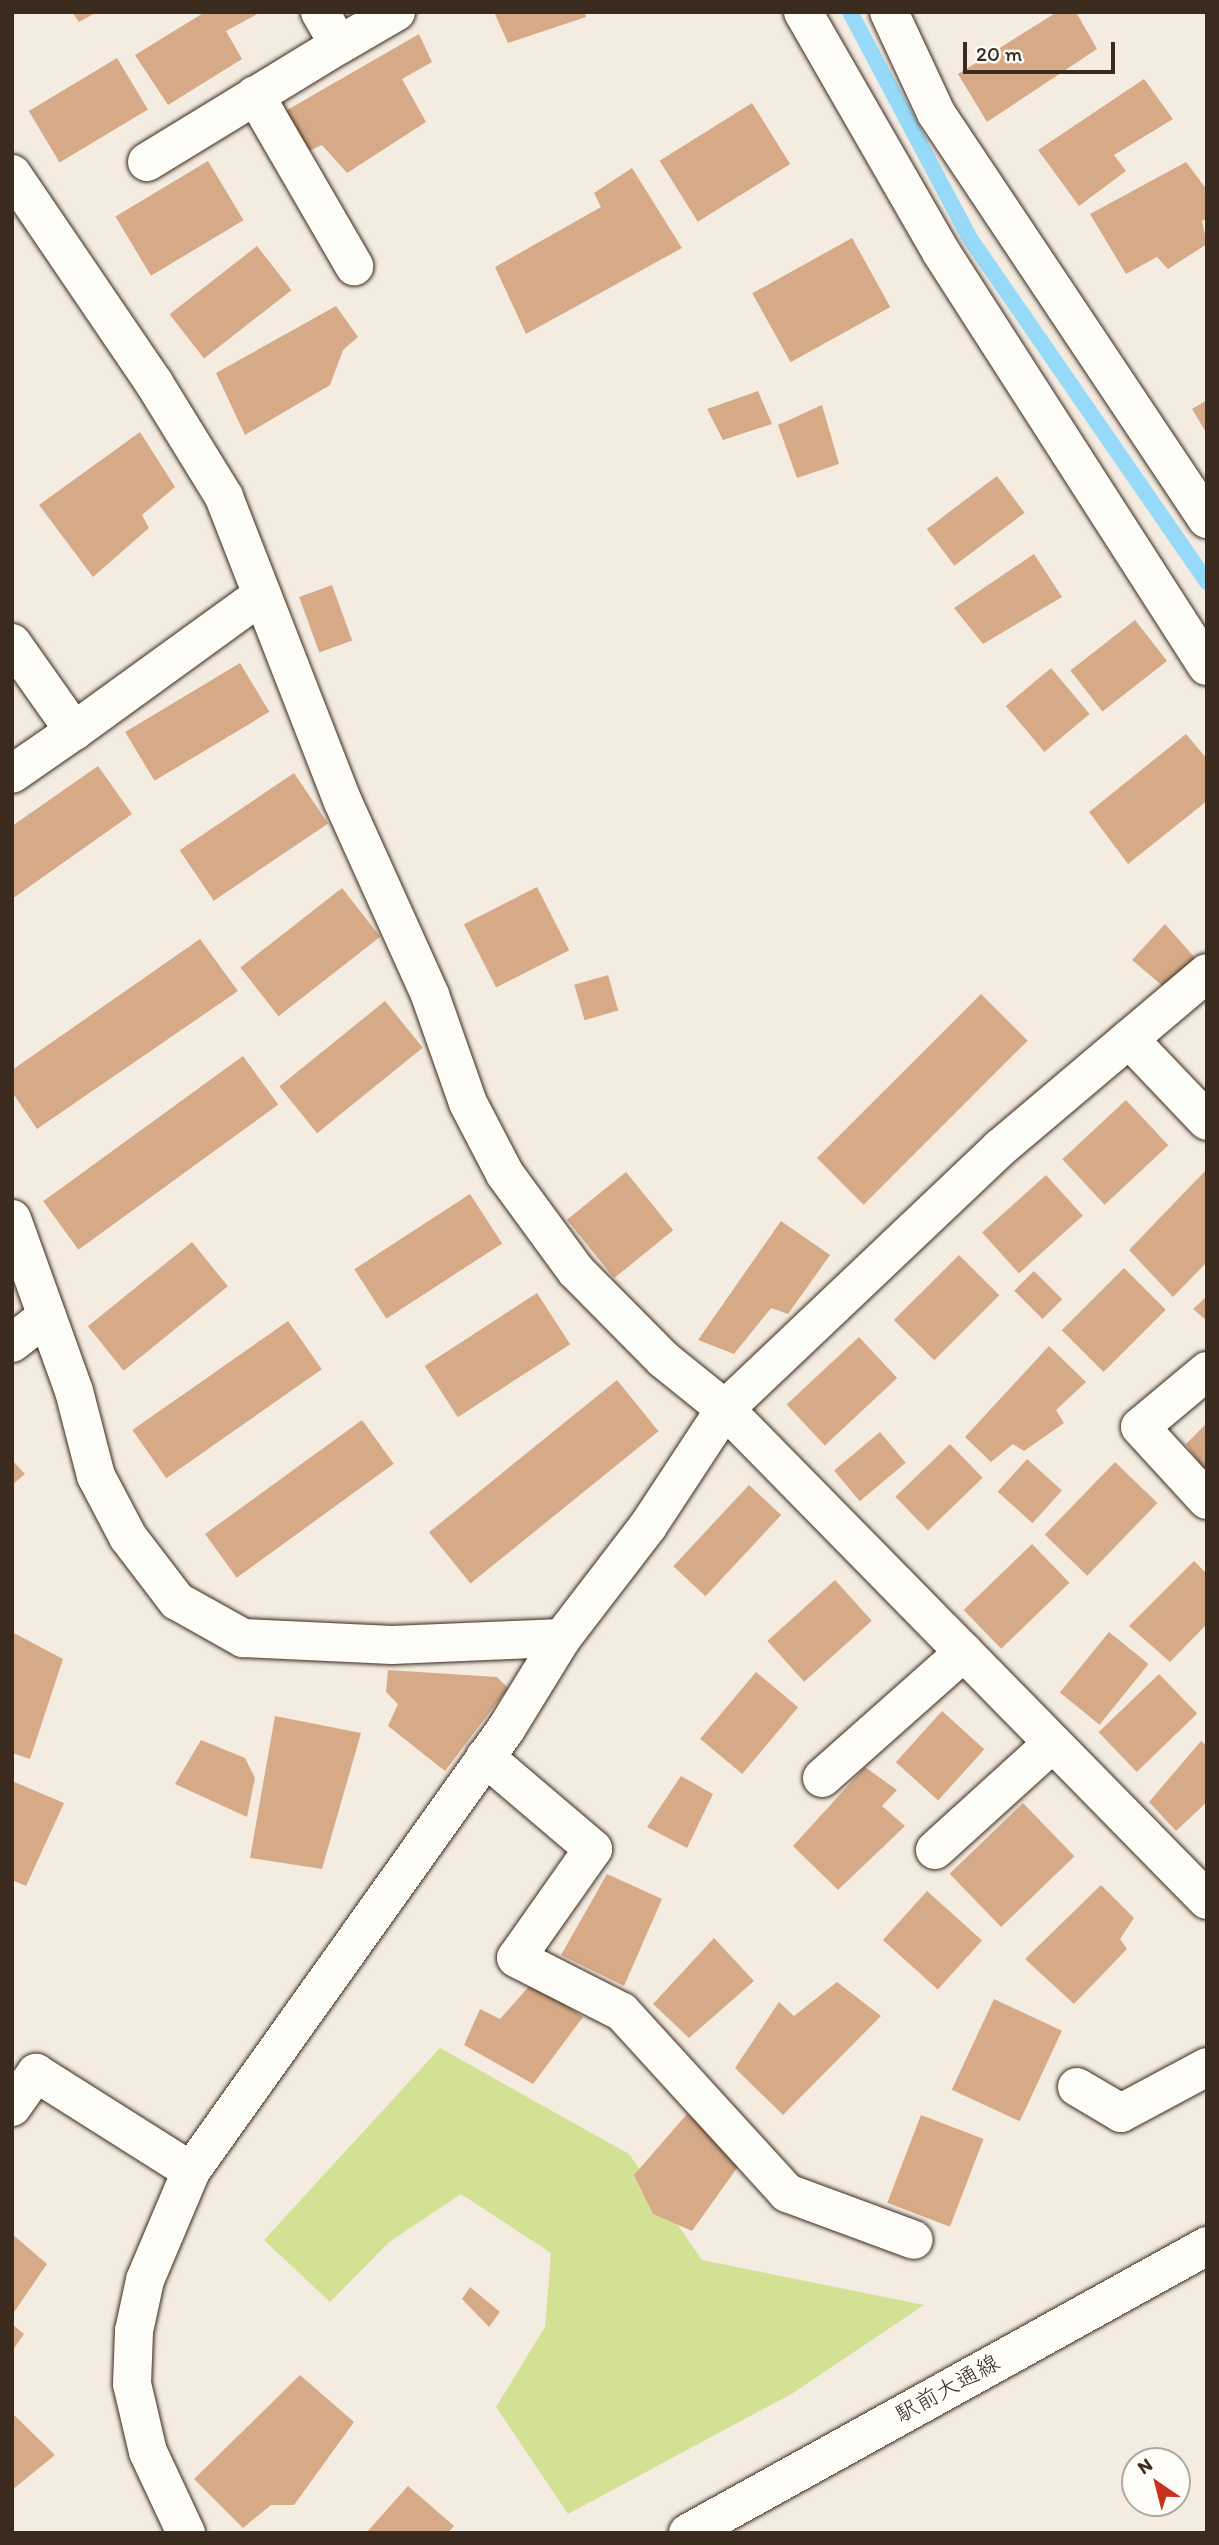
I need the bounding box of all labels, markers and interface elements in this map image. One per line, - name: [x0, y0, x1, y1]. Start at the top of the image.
- scale bar: [967, 28, 1119, 72]
- text: 20 m: [976, 41, 1022, 66]
- street label: 駅前大通線: [890, 2348, 1004, 2428]
- north arrow: [1121, 2447, 1191, 2517]
- text: N: [1133, 2453, 1157, 2479]

